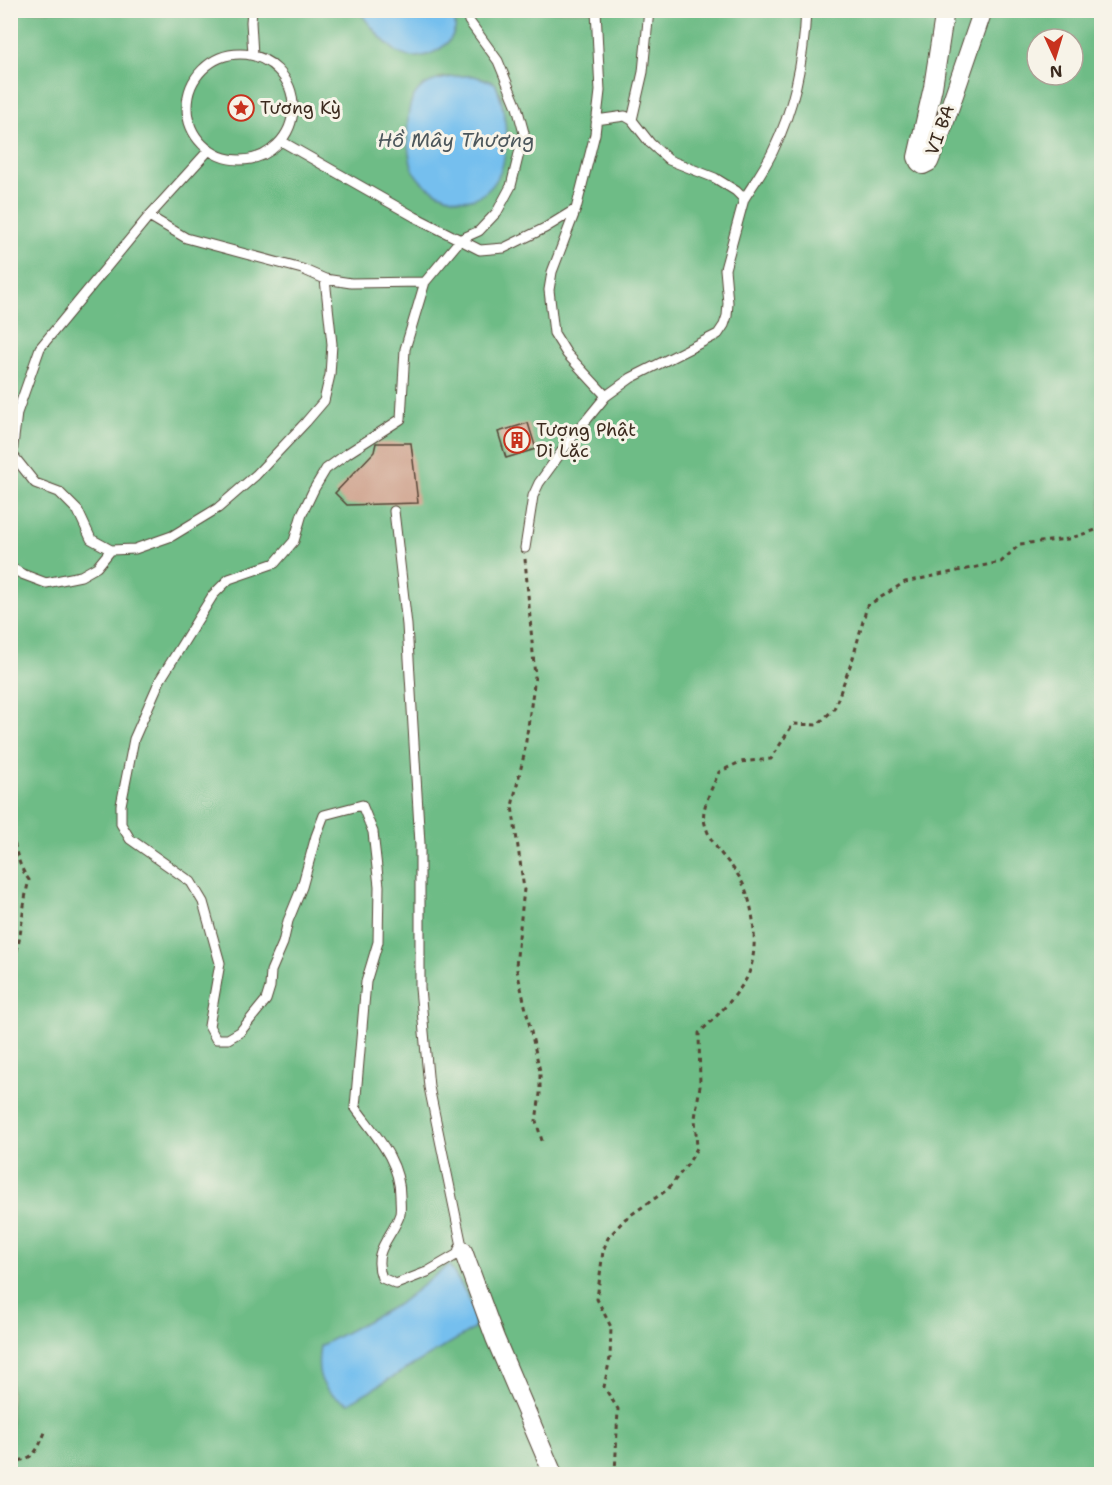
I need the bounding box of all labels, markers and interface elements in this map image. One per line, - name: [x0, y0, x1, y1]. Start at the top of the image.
- north arrow: [1025, 27, 1085, 87]
- text: N: [1049, 61, 1063, 82]
- place icon: Tương Kỳ: [226, 93, 256, 123]
- place label: Tương Kỳ: [260, 96, 341, 120]
- street label: VI BA: [920, 102, 960, 158]
- water label: Hồ Mây Thượng: [377, 127, 535, 153]
- place label: Tượng Phật Di Lặc: [536, 418, 636, 463]
- building icon: Tượng Phật Di Lặc: [502, 425, 532, 455]

